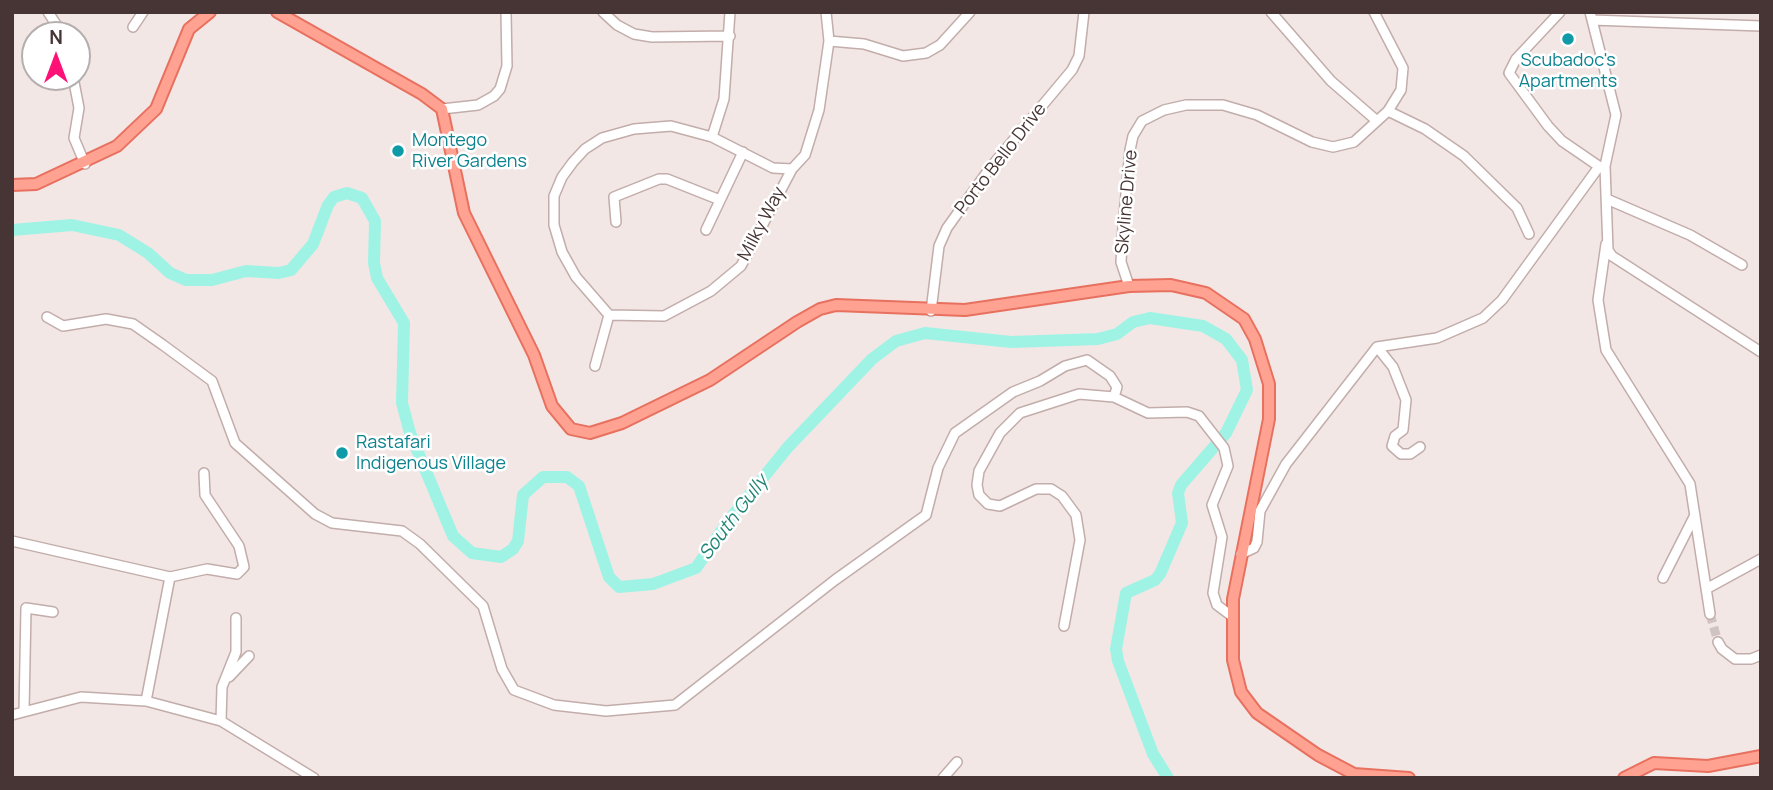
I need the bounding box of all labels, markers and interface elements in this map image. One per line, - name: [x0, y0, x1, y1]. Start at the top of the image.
- north arrow: [21, 21, 91, 91]
- text: N: [49, 24, 63, 50]
- marker: Scubadoc's Apartments: [1560, 31, 1576, 47]
- place label: Scubadoc's Apartments: [1519, 50, 1617, 92]
- street label: Porto Bello Drive: [951, 99, 1051, 219]
- place label: Montego River Gardens: [412, 130, 527, 172]
- marker: Montego River Gardens: [390, 143, 406, 159]
- street label: Skyline Drive: [1112, 149, 1142, 255]
- street label: Milky Way: [734, 183, 790, 265]
- place label: Rastafari Indigenous Village: [356, 432, 506, 474]
- marker: Rastafari Indigenous Village: [334, 445, 350, 461]
- water label: South Gully: [695, 471, 773, 565]

